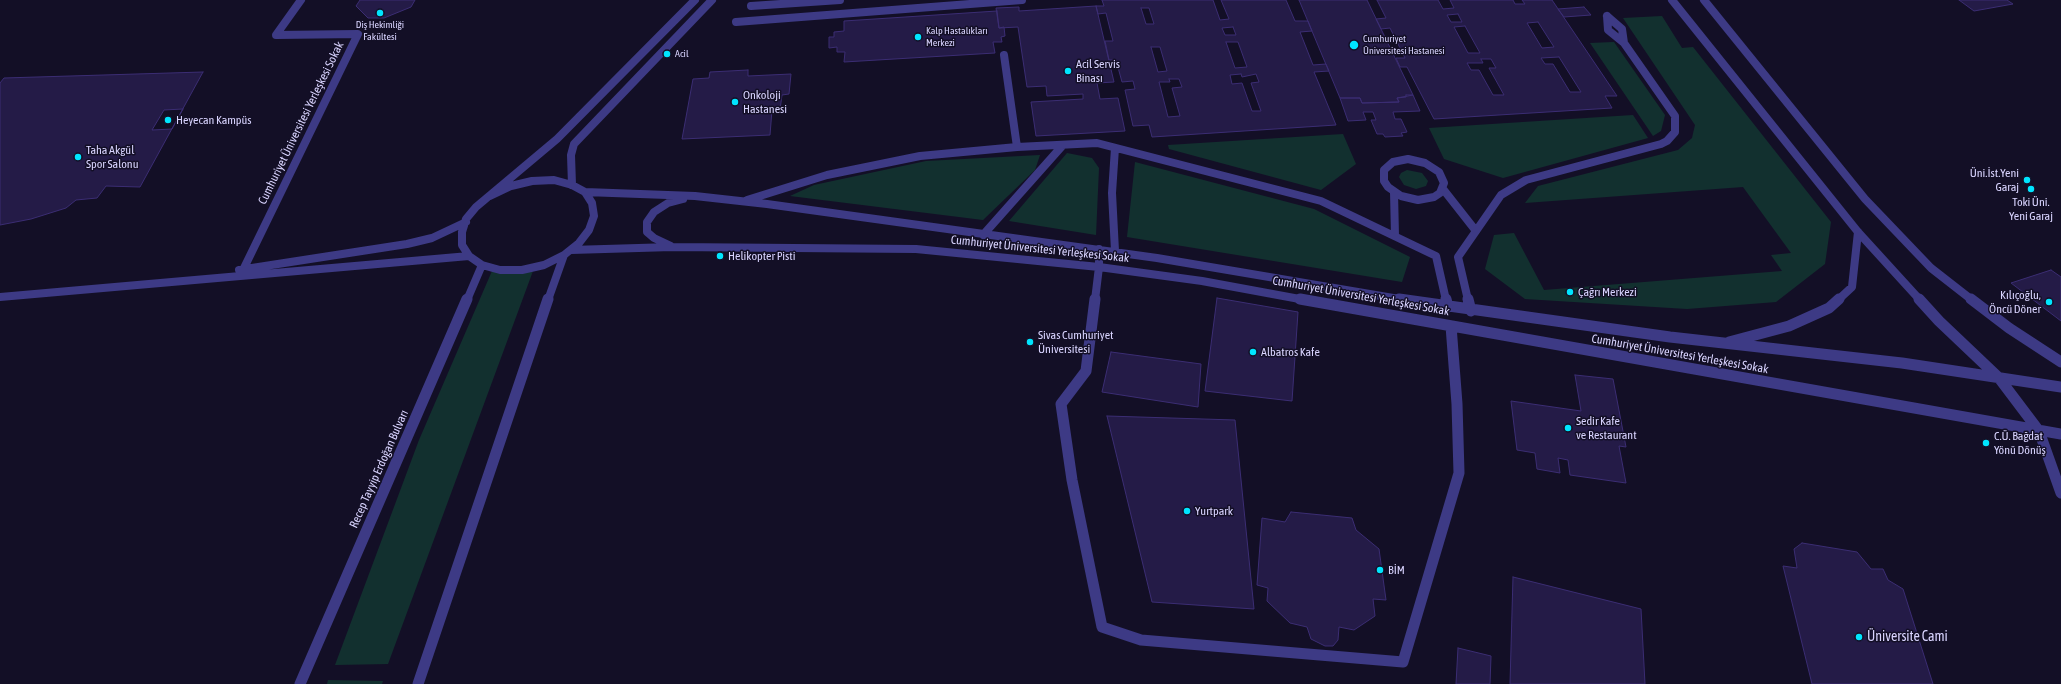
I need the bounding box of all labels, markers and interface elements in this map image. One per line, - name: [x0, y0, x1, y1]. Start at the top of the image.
- marker: Diş Hekimliği Fakültesi: [375, 8, 385, 18]
- place label: Diş Hekimliği Fakültesi: [356, 19, 404, 42]
- place label: Kalp Hastalıkları Merkezi: [926, 25, 988, 48]
- marker: Kalp Hastalıkları Merkezi: [913, 32, 923, 42]
- place label: Cumhuriyet Üniversitesi Hastanesi: [1363, 33, 1445, 56]
- street label: Cumhuriyet Üniversitesi Yerleşkesi Sokak: [255, 39, 347, 207]
- marker: Cumhuriyet Üniversitesi Hastanesi: [1348, 39, 1360, 51]
- place label: Acil: [675, 48, 689, 60]
- marker: Acil: [662, 49, 672, 59]
- place label: Acil Servis Binası: [1076, 57, 1120, 85]
- marker: Acil Servis Binası: [1063, 66, 1073, 76]
- place label: Onkoloji Hastanesi: [743, 88, 787, 116]
- marker: Onkoloji Hastanesi: [730, 97, 740, 107]
- place label: Heyecan Kampüs: [176, 113, 252, 127]
- marker: Heyecan Kampüs: [163, 115, 173, 125]
- place label: Taha Akgül Spor Salonu: [86, 143, 138, 171]
- marker: Taha Akgül Spor Salonu: [73, 152, 83, 162]
- place label: Üni.İst.Yeni Garaj: [1970, 166, 2019, 194]
- marker: Üni.İst.Yeni Garaj: [2022, 175, 2032, 185]
- marker: Toki Üni. Yeni Garaj: [2026, 184, 2036, 194]
- place label: Toki Üni. Yeni Garaj: [2009, 195, 2053, 223]
- street label: Cumhuriyet Üniversitesi Yerleşkesi Sokak: [950, 232, 1130, 266]
- place label: Helikopter Pisti: [728, 249, 796, 263]
- marker: Helikopter Pisti: [715, 251, 725, 261]
- street label: Cumhuriyet Üniversitesi Yerleşkesi Sokak: [1271, 273, 1451, 319]
- place label: Çağrı Merkezi: [1578, 285, 1637, 299]
- marker: Çağrı Merkezi: [1565, 287, 1575, 297]
- place label: Kılıçoğlu, Öncü Döner: [1989, 288, 2041, 316]
- marker: Kılıçoğlu, Öncü Döner: [2044, 297, 2054, 307]
- place label: Sivas Cumhuriyet Üniversitesi: [1038, 328, 1114, 356]
- street label: Cumhuriyet Üniversitesi Yerleşkesi Sokak: [1590, 331, 1770, 377]
- marker: Sivas Cumhuriyet Üniversitesi: [1025, 337, 1035, 347]
- place label: Albatros Kafe: [1261, 345, 1320, 359]
- marker: Albatros Kafe: [1248, 347, 1258, 357]
- street label: Recep Tayyip Erdoğan Bulvarı: [346, 408, 412, 530]
- place label: Sedir Kafe ve Restaurant: [1576, 414, 1637, 442]
- marker: Sedir Kafe ve Restaurant: [1563, 423, 1573, 433]
- place label: C.Ü. Bağdat Yönü Dönüş: [1994, 429, 2046, 457]
- marker: C.Ü. Bağdat Yönü Dönüş: [1981, 438, 1991, 448]
- place label: Yurtpark: [1195, 504, 1233, 518]
- marker: Yurtpark: [1182, 506, 1192, 516]
- place label: BİM: [1388, 563, 1405, 577]
- marker: BİM: [1375, 565, 1385, 575]
- place label: Üniversite Cami: [1867, 629, 1948, 645]
- marker: Üniversite Cami: [1854, 632, 1864, 642]

